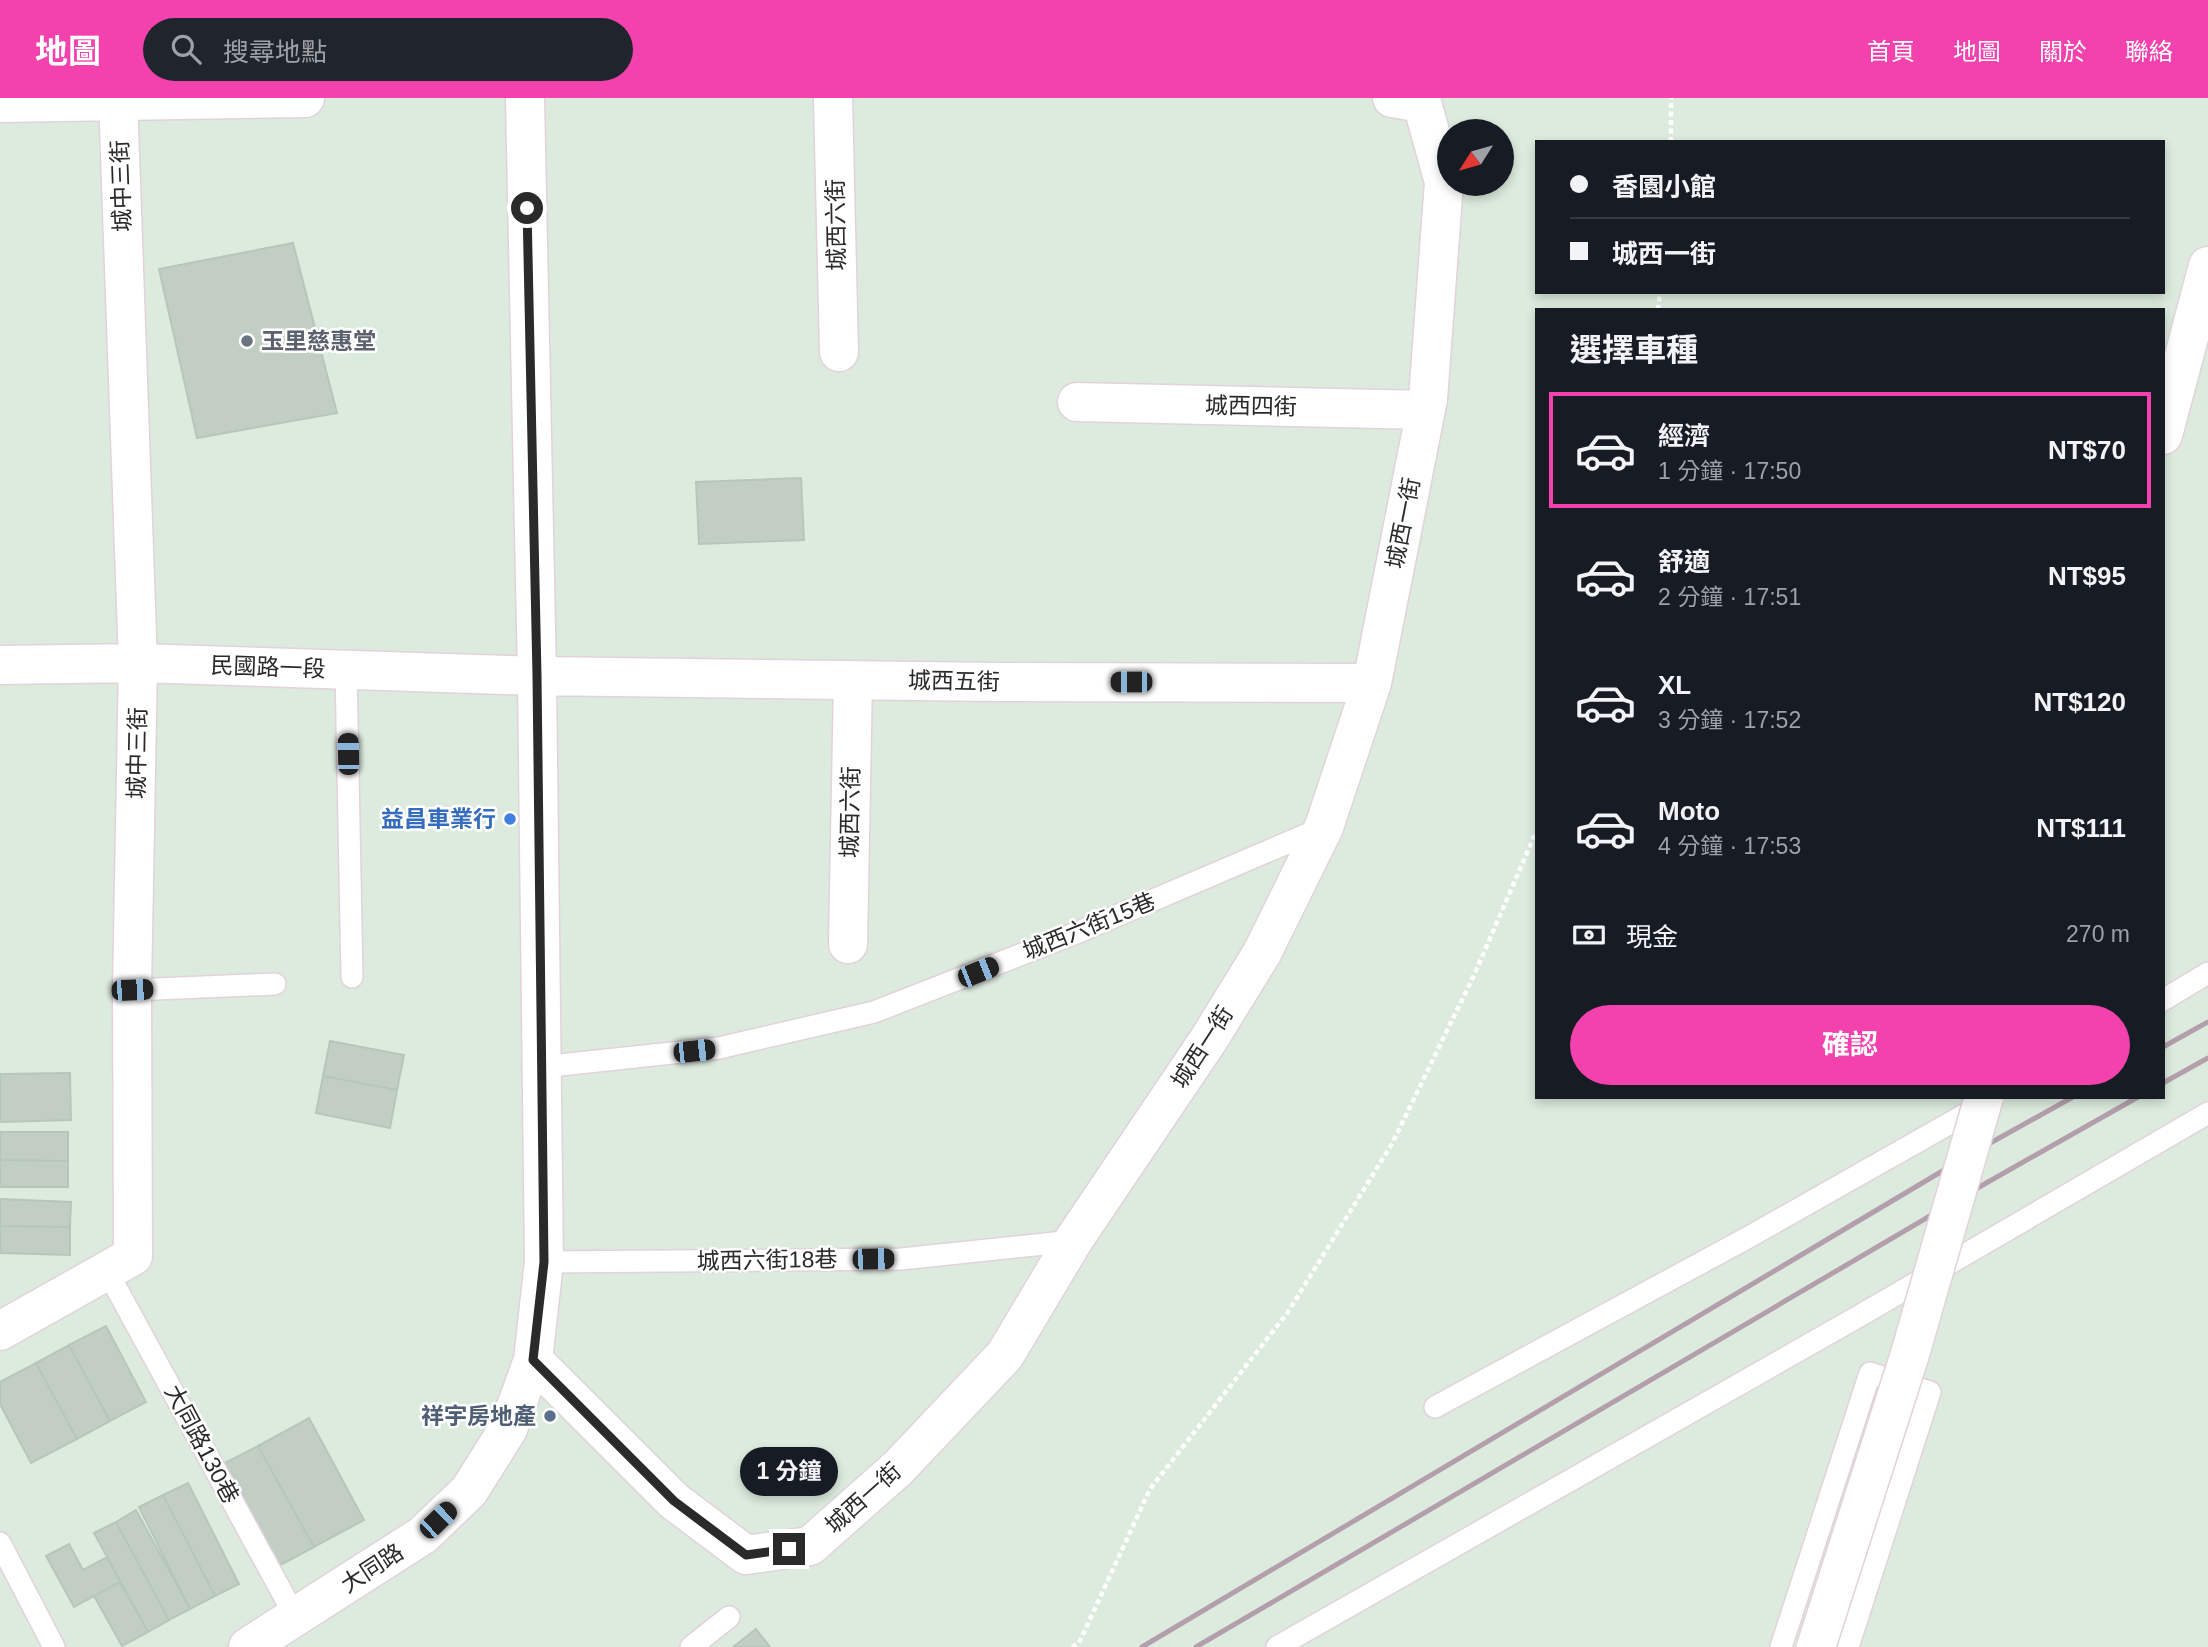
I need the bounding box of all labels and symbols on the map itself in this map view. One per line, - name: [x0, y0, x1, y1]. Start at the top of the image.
- north arrow: [1437, 119, 1514, 196]
- street label: 城中三街: [106, 140, 136, 232]
- street label: 城西六街: [822, 179, 850, 271]
- route start: [511, 192, 543, 224]
- place label: 玉里慈惠堂: [261, 328, 376, 354]
- marker: 玉里慈惠堂: [239, 333, 255, 349]
- street label: 城西四街: [1205, 392, 1297, 420]
- street label: 城西一街: [1381, 475, 1425, 571]
- street label: 民國路一段: [210, 652, 326, 682]
- street label: 城西五街: [908, 667, 1000, 695]
- car: [1111, 672, 1153, 693]
- street label: 城中三街: [123, 707, 151, 799]
- car: [338, 733, 359, 775]
- street label: 城西六街: [836, 766, 864, 858]
- place label: 益昌車業行: [381, 806, 496, 832]
- marker: 益昌車業行: [502, 811, 518, 827]
- street label: 城西六街15巷: [1019, 888, 1159, 964]
- car: [955, 954, 1002, 990]
- car: [111, 979, 154, 1001]
- street label: 城西一街: [1166, 1001, 1238, 1093]
- car: [673, 1038, 716, 1064]
- street label: 城西六街18巷: [696, 1246, 838, 1274]
- car: [852, 1248, 895, 1270]
- street label: 大同路130巷: [160, 1380, 244, 1508]
- place label: 祥宇房地產: [421, 1403, 536, 1429]
- marker: 祥宇房地產: [542, 1408, 558, 1424]
- callout: 1 分鐘: [740, 1448, 838, 1496]
- street label: 城西一街: [820, 1458, 906, 1538]
- car: [416, 1498, 461, 1542]
- route end: [773, 1533, 805, 1565]
- street label: 大同路: [336, 1538, 408, 1598]

